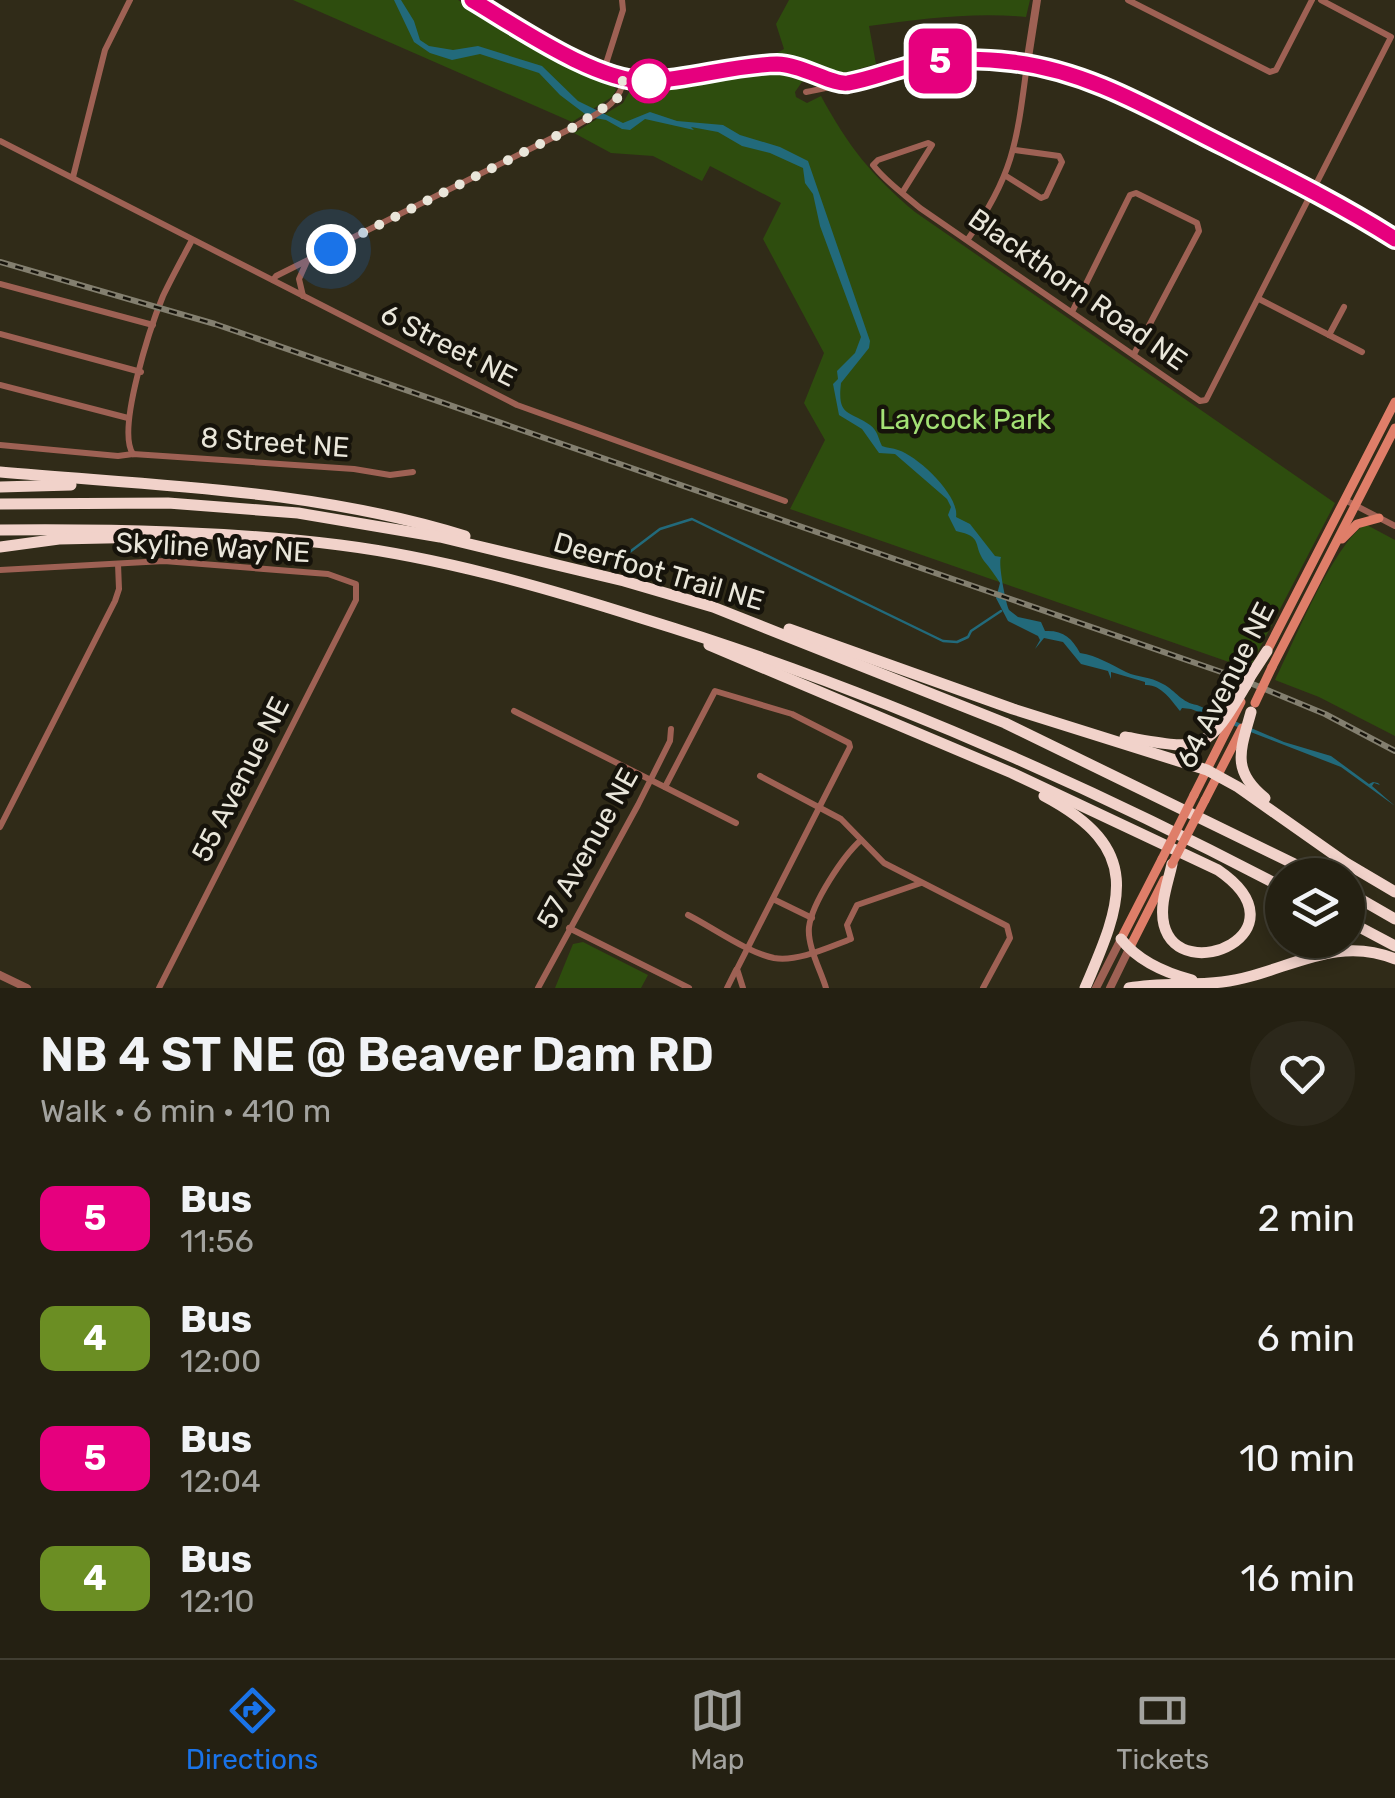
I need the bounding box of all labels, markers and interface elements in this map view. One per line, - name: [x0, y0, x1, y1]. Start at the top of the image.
- line badge: 5: [908, 28, 972, 94]
- text: 5: [929, 40, 951, 82]
- unlabelled marker: [628, 60, 670, 102]
- street label: Blackthorn Road NE: [962, 202, 1193, 377]
- your location: [306, 224, 356, 274]
- street label: 6 Street NE: [375, 297, 522, 394]
- park label: Laycock Park: [879, 403, 1052, 436]
- street label: 8 Street NE: [200, 421, 350, 464]
- street label: Skyline Way NE: [115, 526, 311, 569]
- street label: Deerfoot Trail NE: [550, 526, 768, 617]
- street label: 64 Avenue NE: [1169, 597, 1281, 774]
- street label: 55 Avenue NE: [185, 691, 296, 867]
- street label: 57 Avenue NE: [530, 762, 645, 934]
- map controls: [1265, 858, 1365, 958]
- button: layers: [1265, 858, 1365, 958]
- button: heart: [1250, 1021, 1355, 1126]
- text: NB 4 ST NE @ Beaver Dam RD: [40, 1026, 714, 1083]
- text: Walk · 6 min · 410 m: [40, 1092, 331, 1130]
- text: Bus: [180, 1176, 252, 1222]
- text: 2 min: [1257, 1195, 1355, 1241]
- text: 5: [84, 1197, 106, 1239]
- text: 11:56: [180, 1222, 254, 1260]
- text: Bus: [180, 1296, 252, 1342]
- text: 6 min: [1257, 1315, 1355, 1361]
- text: 4: [83, 1317, 107, 1359]
- text: 12:00: [180, 1342, 261, 1380]
- text: Bus: [180, 1416, 252, 1462]
- text: 10 min: [1239, 1435, 1355, 1481]
- text: 5: [84, 1437, 106, 1479]
- text: 12:04: [180, 1462, 261, 1500]
- text: Bus: [180, 1536, 252, 1582]
- text: 16 min: [1241, 1555, 1355, 1601]
- text: 4: [83, 1557, 107, 1599]
- text: 12:10: [180, 1582, 255, 1620]
- tab: Directions: [186, 1683, 318, 1776]
- tab: Map: [690, 1683, 745, 1776]
- tab: Tickets: [1116, 1683, 1209, 1776]

